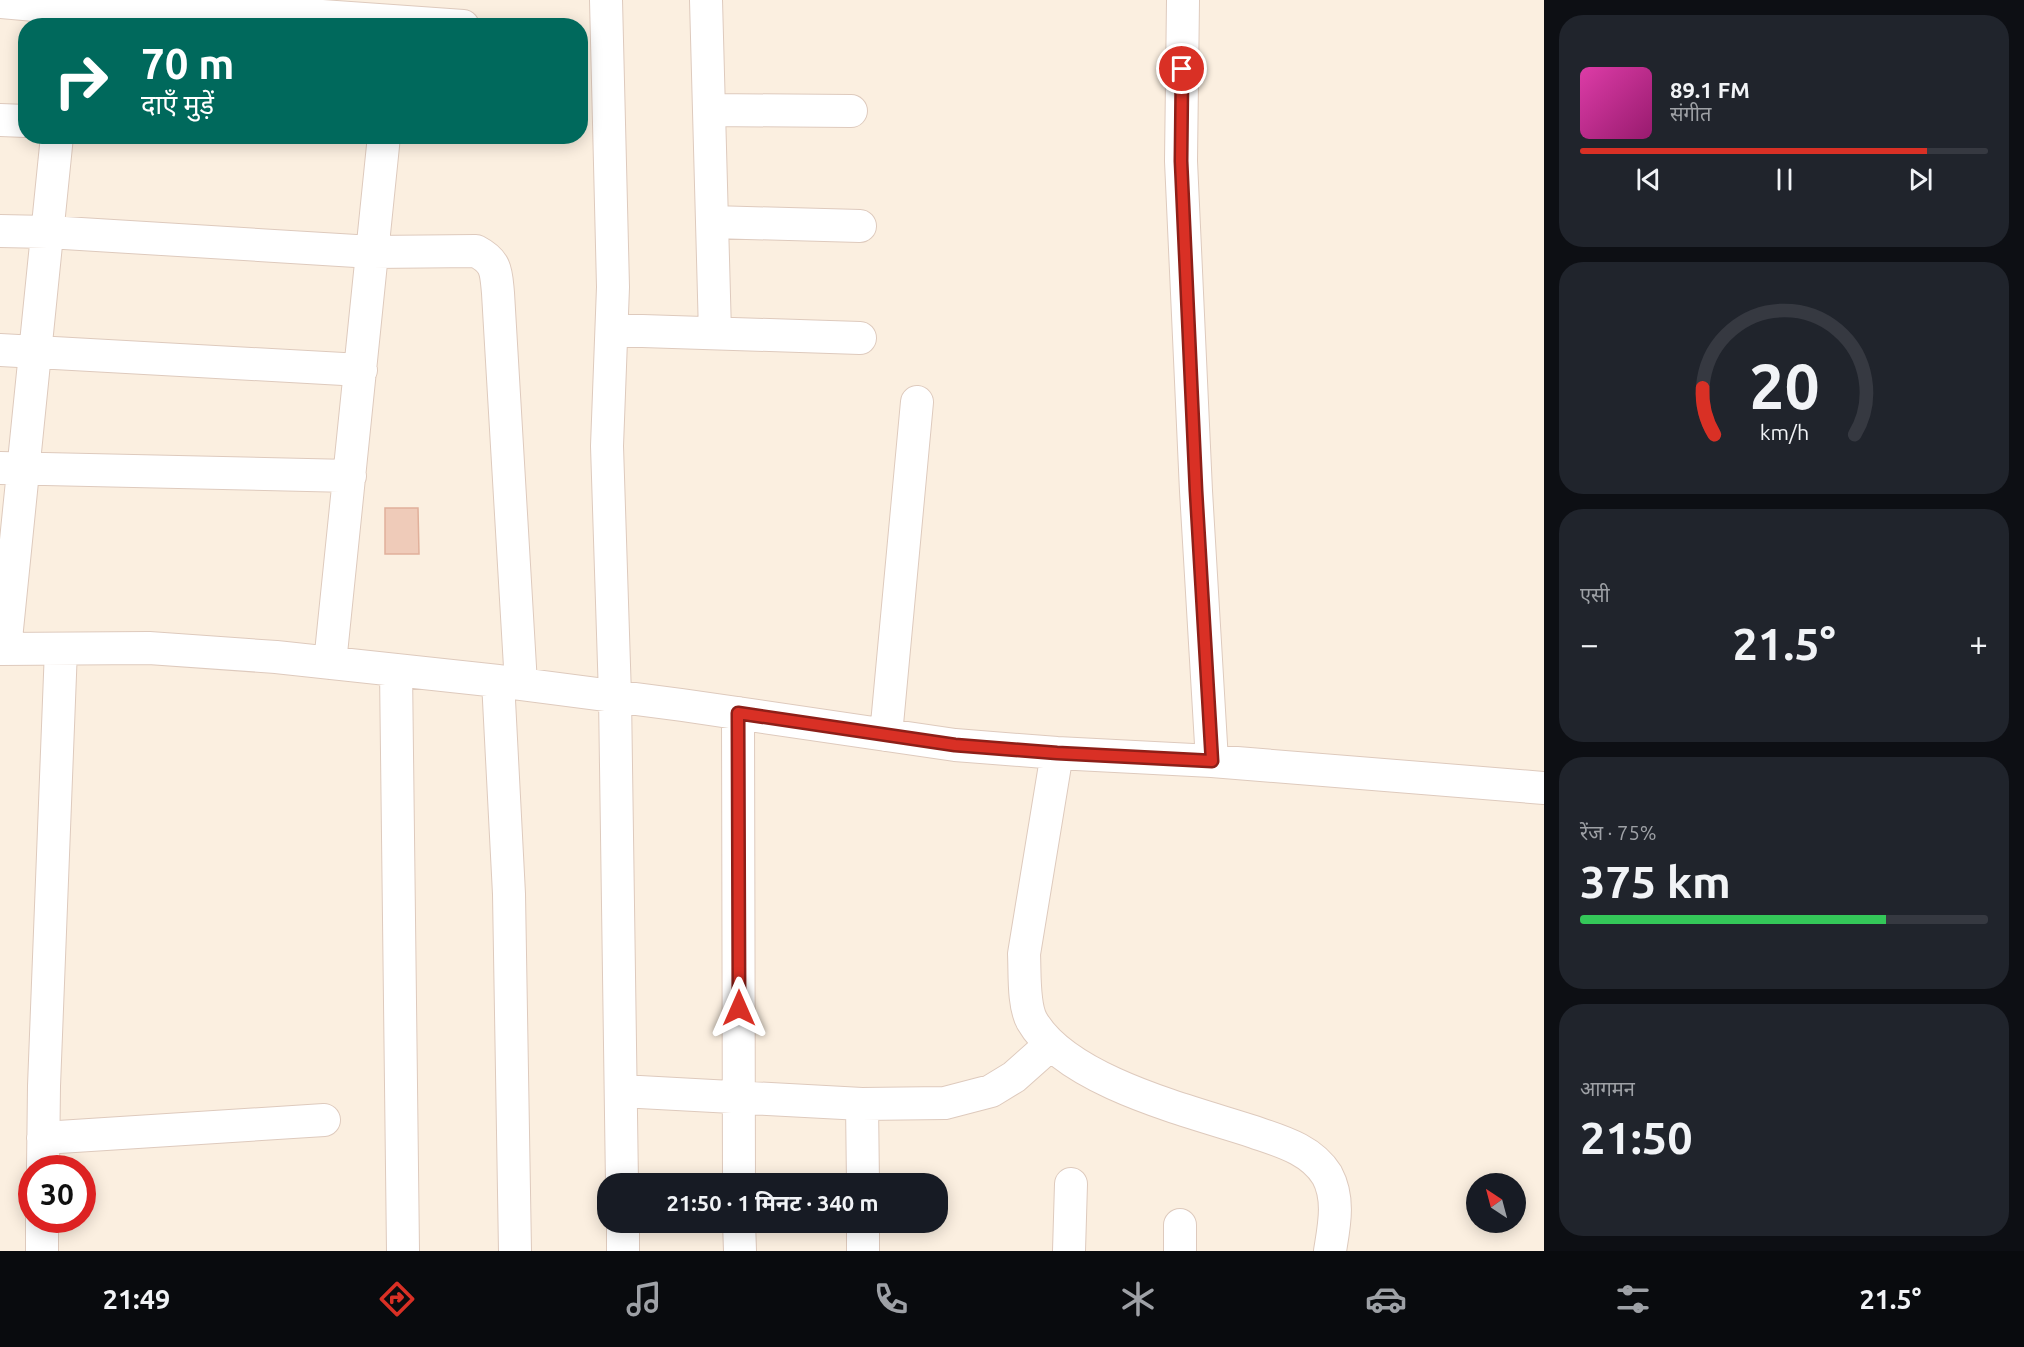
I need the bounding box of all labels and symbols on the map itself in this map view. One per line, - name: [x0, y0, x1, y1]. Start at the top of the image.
- pin: [1156, 43, 1207, 94]
- position arrow: [707, 976, 771, 1040]
- speed limit sign: 30: [18, 1155, 96, 1233]
- north arrow: [1466, 1173, 1526, 1233]

